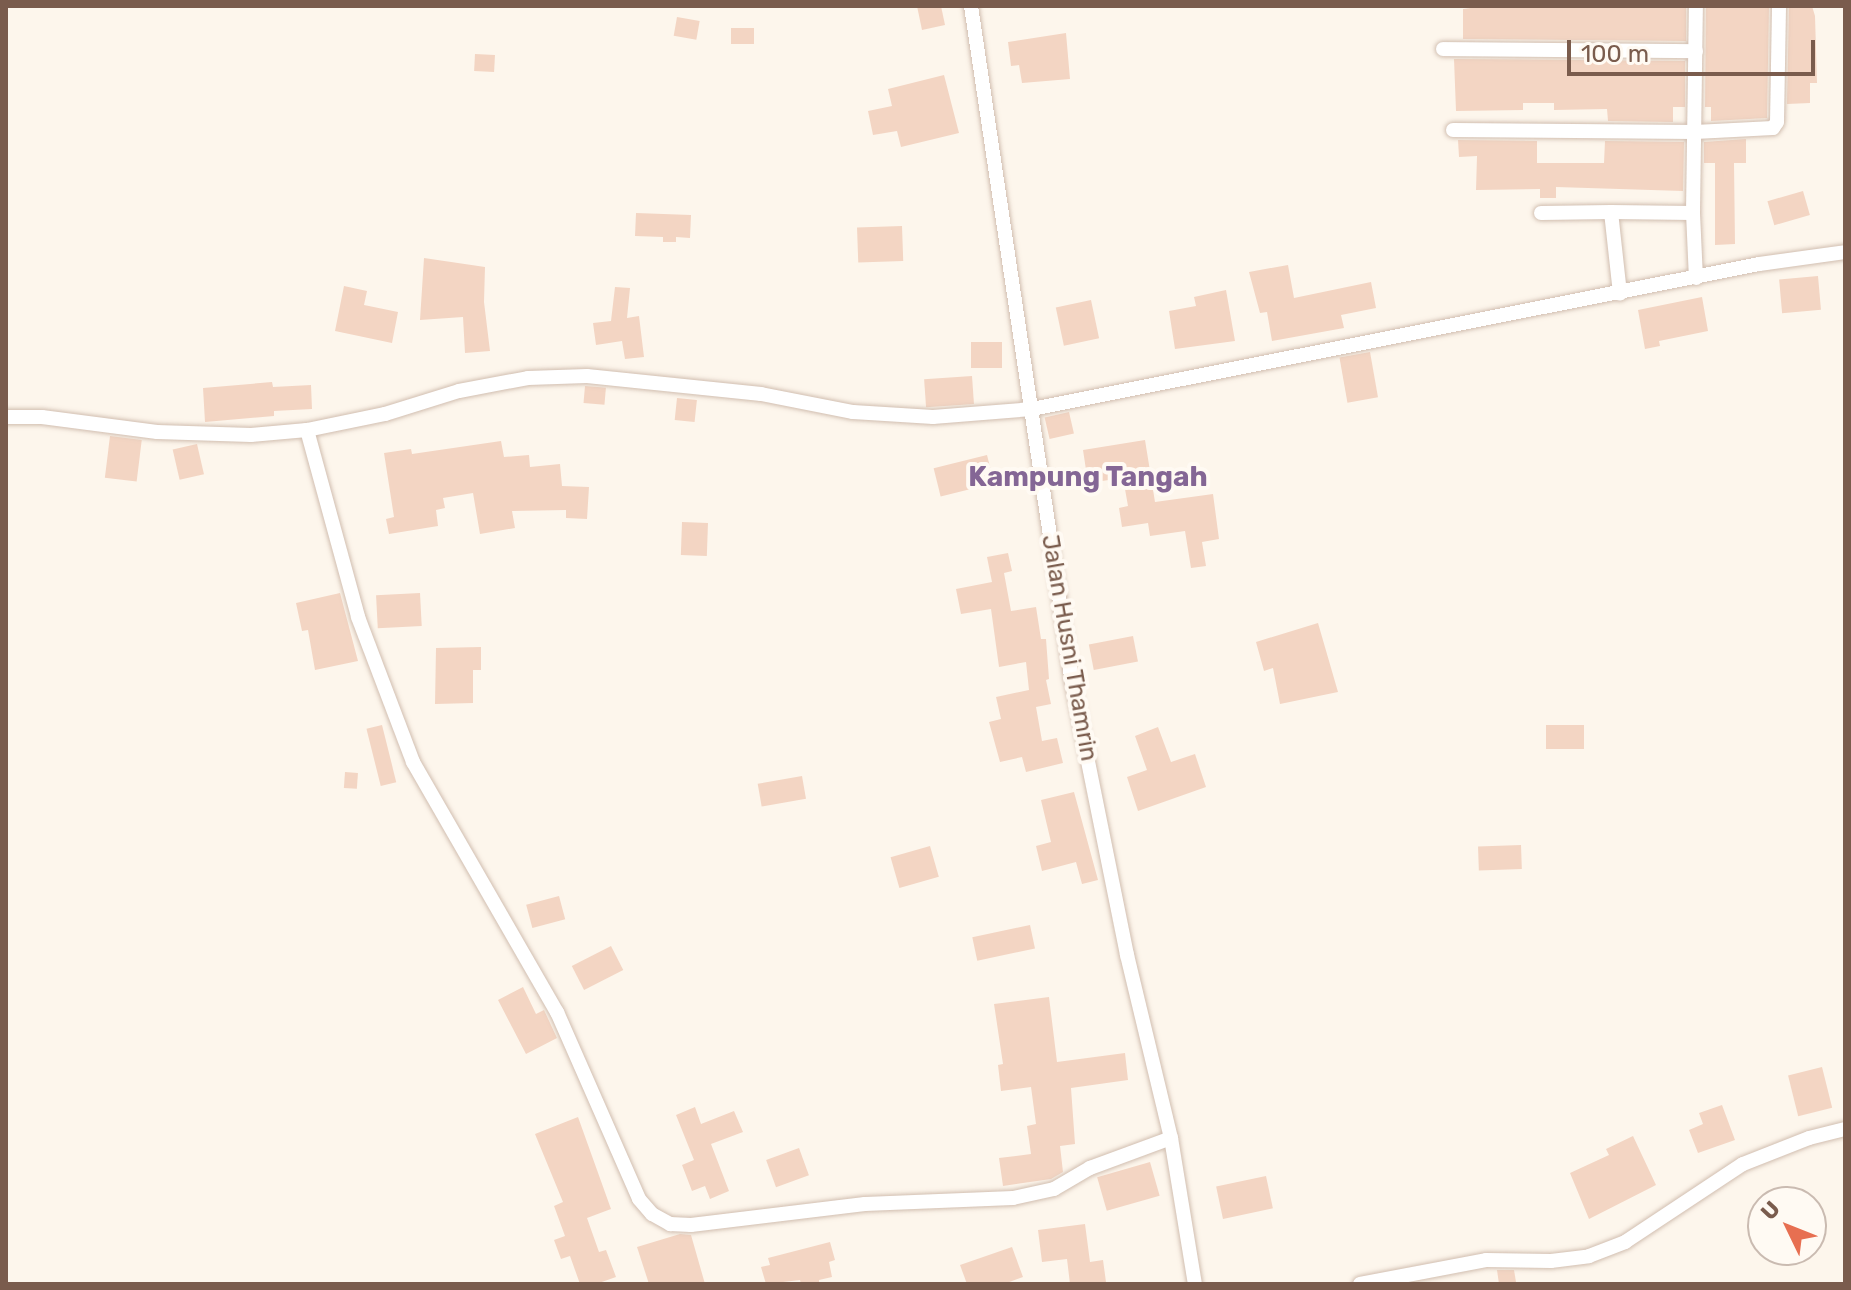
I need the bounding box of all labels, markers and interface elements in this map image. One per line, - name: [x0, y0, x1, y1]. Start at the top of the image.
- scale bar: [1571, 24, 1819, 74]
- text: 100 m: [1581, 40, 1649, 68]
- district label: Kampung Tangah: [968, 460, 1208, 494]
- street label: Jalan Husni Thamrin: [1035, 532, 1103, 764]
- north arrow: [1747, 1186, 1827, 1266]
- text: U: [1755, 1196, 1786, 1226]

